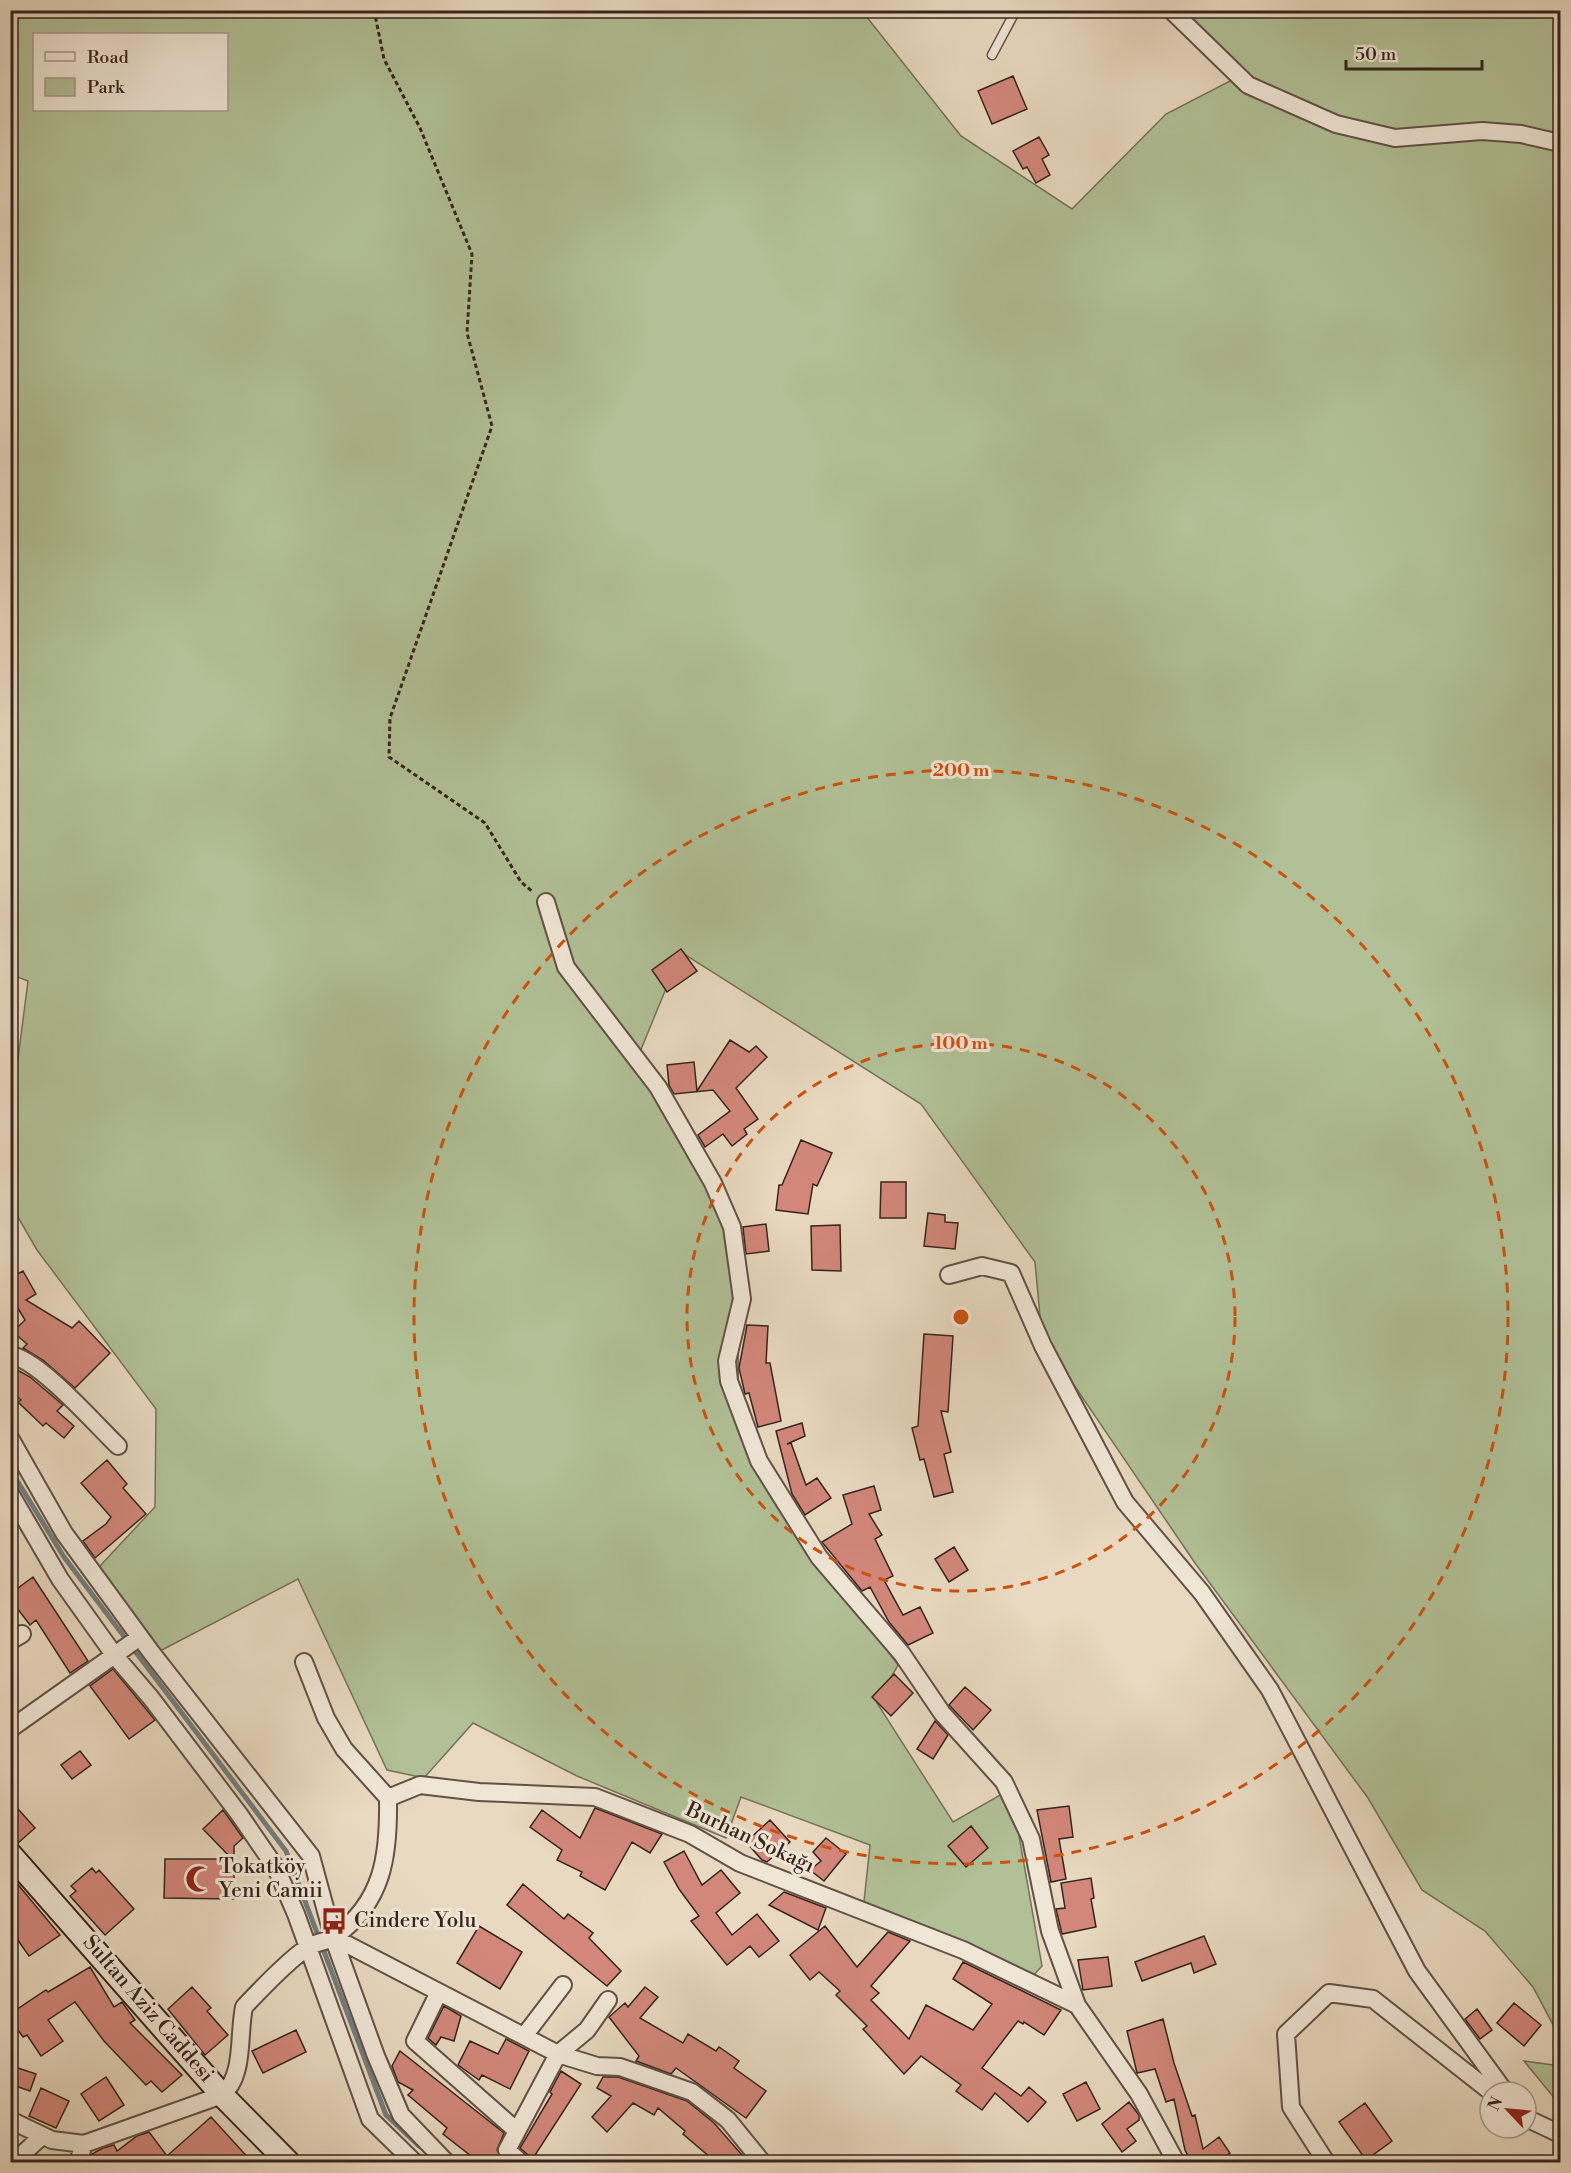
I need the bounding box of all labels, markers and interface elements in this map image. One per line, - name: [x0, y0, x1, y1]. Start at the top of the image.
- legend: [33, 33, 228, 111]
- scale bar: [1346, 33, 1482, 71]
- text: 50 m: [1355, 43, 1397, 66]
- text: Road: [87, 46, 130, 69]
- text: Park: [87, 76, 126, 99]
- text: 200 m: [933, 759, 990, 782]
- text: 100 m: [934, 1032, 988, 1055]
- centre of rings: [951, 1307, 971, 1327]
- street label: Burhan Sokağı: [680, 1796, 819, 1879]
- place label: Tokatköy Yeni Camii: [218, 1854, 323, 1904]
- mosque icon: Tokatköy Yeni Camii: [184, 1864, 214, 1894]
- bus stop icon: Cindere Yolu: [319, 1906, 349, 1936]
- place label: Cindere Yolu: [354, 1908, 476, 1934]
- street label: Sultan Aziz Caddesi: [77, 1930, 219, 2088]
- north arrow: [1478, 2080, 1538, 2140]
- text: N: [1484, 2093, 1507, 2114]

